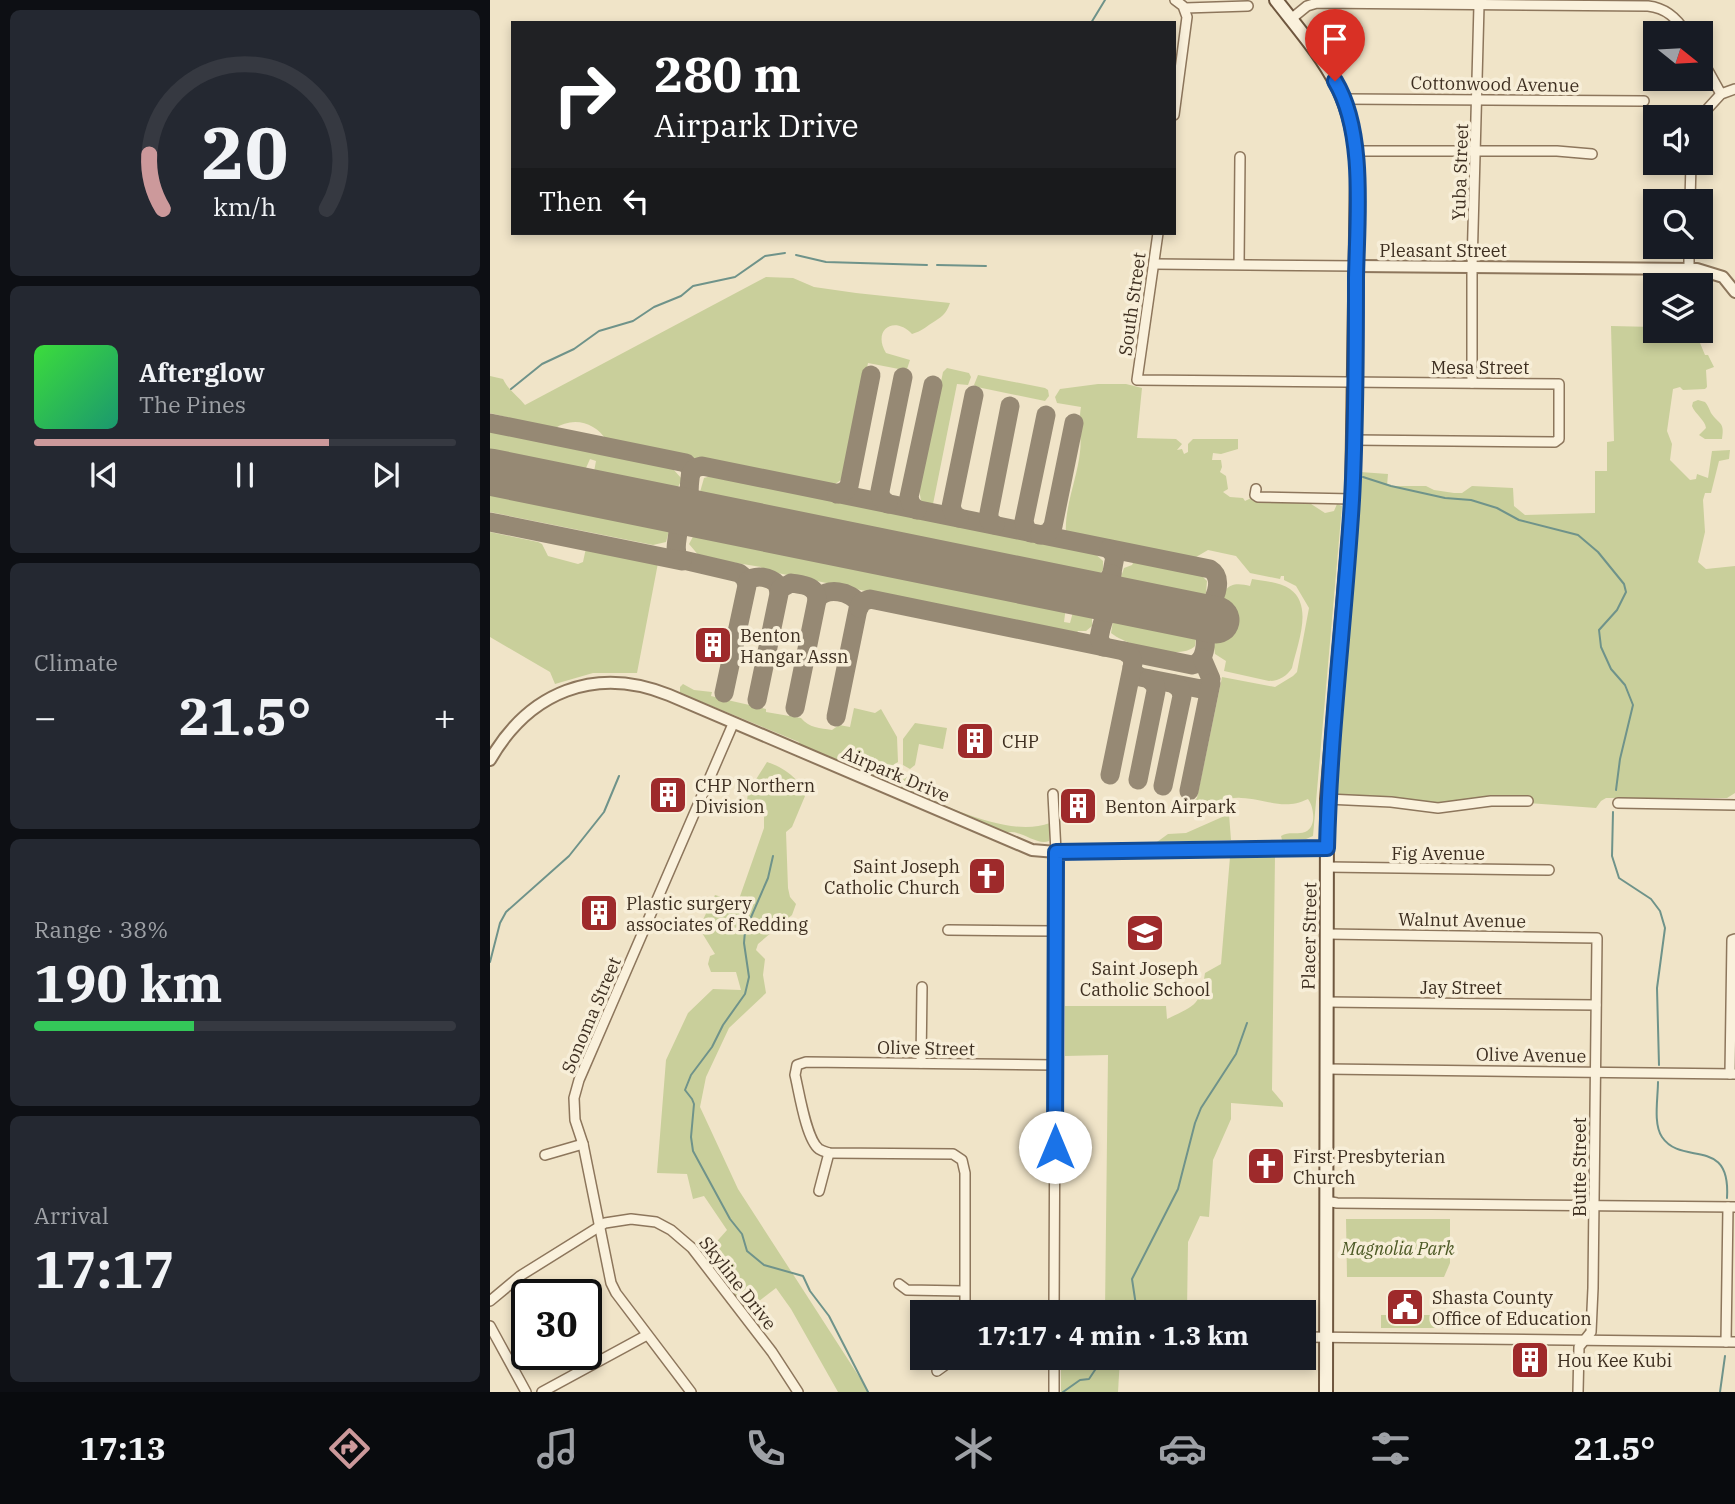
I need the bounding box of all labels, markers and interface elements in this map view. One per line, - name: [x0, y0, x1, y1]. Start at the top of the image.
- pin: [1305, 9, 1365, 81]
- icon: arrive: [1316, 20, 1354, 58]
- north arrow: [1643, 21, 1713, 91]
- map controls: [1643, 21, 1713, 343]
- text: 280 m: [654, 42, 801, 105]
- icon: right: [539, 49, 630, 140]
- street label: Cottonwood Avenue: [1411, 71, 1579, 97]
- text: Airpark Drive: [654, 104, 859, 146]
- text: 20: [201, 105, 289, 200]
- button: sound: [1643, 105, 1713, 175]
- street label: Yuba Street: [1447, 123, 1473, 221]
- icon: left: [617, 182, 655, 220]
- text: Then: [539, 184, 603, 218]
- button: search: [1643, 189, 1713, 259]
- text: km/h: [213, 190, 277, 223]
- street label: Pleasant Street: [1379, 239, 1507, 262]
- street label: South Street: [1113, 251, 1151, 357]
- button: layers: [1643, 273, 1713, 343]
- text: Afterglow: [139, 355, 265, 389]
- street label: Mesa Street: [1431, 356, 1529, 379]
- text: The Pines: [139, 389, 246, 419]
- icon: previous: [85, 456, 123, 494]
- icon: pause: [226, 456, 264, 494]
- icon: next: [367, 456, 405, 494]
- building icon: Benton Hangar Assn: [692, 624, 734, 666]
- place label: Benton Hangar Assn: [740, 624, 849, 668]
- text: Climate: [34, 647, 118, 677]
- text: 21.5°: [179, 682, 311, 749]
- text: −: [34, 692, 57, 741]
- text: +: [433, 692, 456, 741]
- building icon: CHP: [954, 720, 996, 762]
- place label: CHP: [1002, 730, 1039, 753]
- street label: Airpark Drive: [839, 741, 953, 807]
- building icon: CHP Northern Division: [647, 774, 689, 816]
- place label: CHP Northern Division: [695, 774, 815, 818]
- building icon: Benton Airpark: [1057, 785, 1099, 827]
- place label: Benton Airpark: [1105, 795, 1236, 818]
- street label: Fig Avenue: [1391, 842, 1485, 865]
- place label: Saint Joseph Catholic Church: [824, 855, 960, 899]
- church icon: Saint Joseph Catholic Church: [966, 855, 1008, 897]
- street label: Placer Street: [1297, 882, 1321, 990]
- building icon: Plastic surgery associates of Redding: [578, 892, 620, 934]
- place label: Plastic surgery associates of Redding: [626, 892, 808, 936]
- street label: Walnut Avenue: [1398, 907, 1526, 933]
- school or university icon: Saint Joseph Catholic School: [1124, 912, 1166, 954]
- text: Range · 38%: [34, 914, 168, 944]
- text: 190 km: [34, 949, 223, 1016]
- street label: Sonoma Street: [556, 953, 626, 1077]
- place label: Saint Joseph Catholic School: [1080, 957, 1210, 1001]
- street label: Jay Street: [1420, 976, 1502, 999]
- street label: Olive Street: [877, 1036, 975, 1060]
- street label: Olive Avenue: [1476, 1043, 1586, 1067]
- position arrow: [1018, 1110, 1092, 1184]
- street label: Butte Street: [1568, 1117, 1591, 1217]
- church icon: First Presbyterian Church: [1245, 1145, 1287, 1187]
- place label: First Presbyterian Church: [1293, 1145, 1445, 1189]
- text: Arrival: [34, 1200, 109, 1230]
- street label: Skyline Drive: [694, 1232, 782, 1334]
- text: 17:17: [34, 1235, 175, 1302]
- park label: Magnolia Park: [1340, 1237, 1455, 1260]
- speed limit sign: 30: [511, 1279, 602, 1370]
- public building icon: Shasta County Office of Education: [1384, 1286, 1426, 1328]
- place label: Shasta County Office of Education: [1432, 1286, 1592, 1330]
- text: 17:17 · 4 min · 1.3 km: [977, 1318, 1249, 1352]
- building icon: Hou Kee Kubi: [1509, 1339, 1551, 1381]
- place label: Hou Kee Kubi: [1557, 1349, 1673, 1372]
- icon: directions: [325, 1424, 374, 1473]
- icon: music: [533, 1424, 582, 1473]
- icon: phone: [741, 1424, 790, 1473]
- icon: climate: [949, 1424, 998, 1473]
- icon: car: [1158, 1424, 1207, 1473]
- icon: filters: [1366, 1424, 1415, 1473]
- text: 17:13: [80, 1427, 166, 1469]
- text: 21.5°: [1574, 1427, 1655, 1469]

